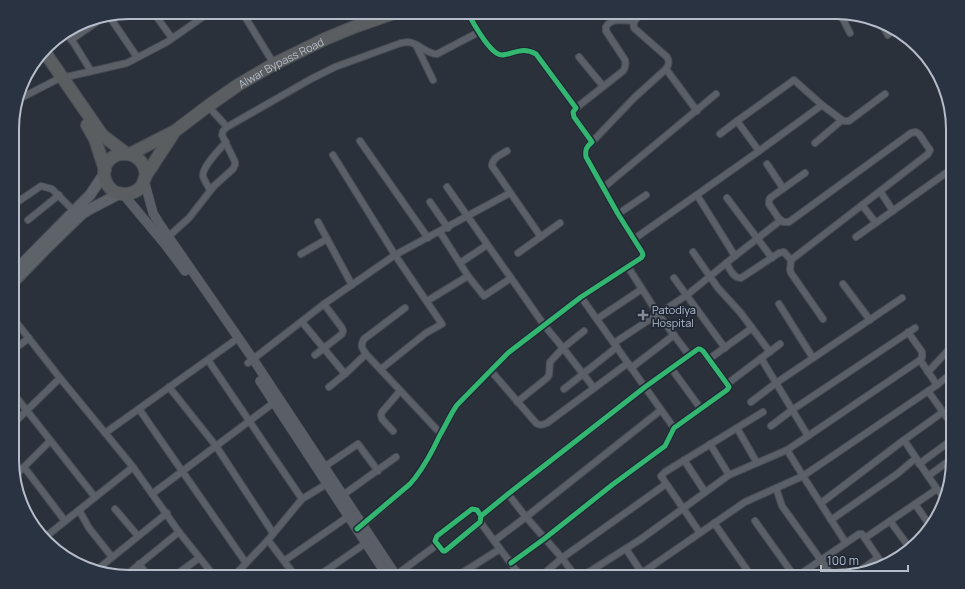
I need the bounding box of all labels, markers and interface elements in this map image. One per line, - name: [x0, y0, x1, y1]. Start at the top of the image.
- street label: Alwar Bypass Road: [235, 33, 326, 91]
- place label: Patodiya Hospital: [652, 302, 696, 330]
- marker: Patodiya Hospital: [637, 309, 649, 321]
- scale bar: [821, 547, 908, 573]
- text: 100 m: [827, 552, 859, 569]

